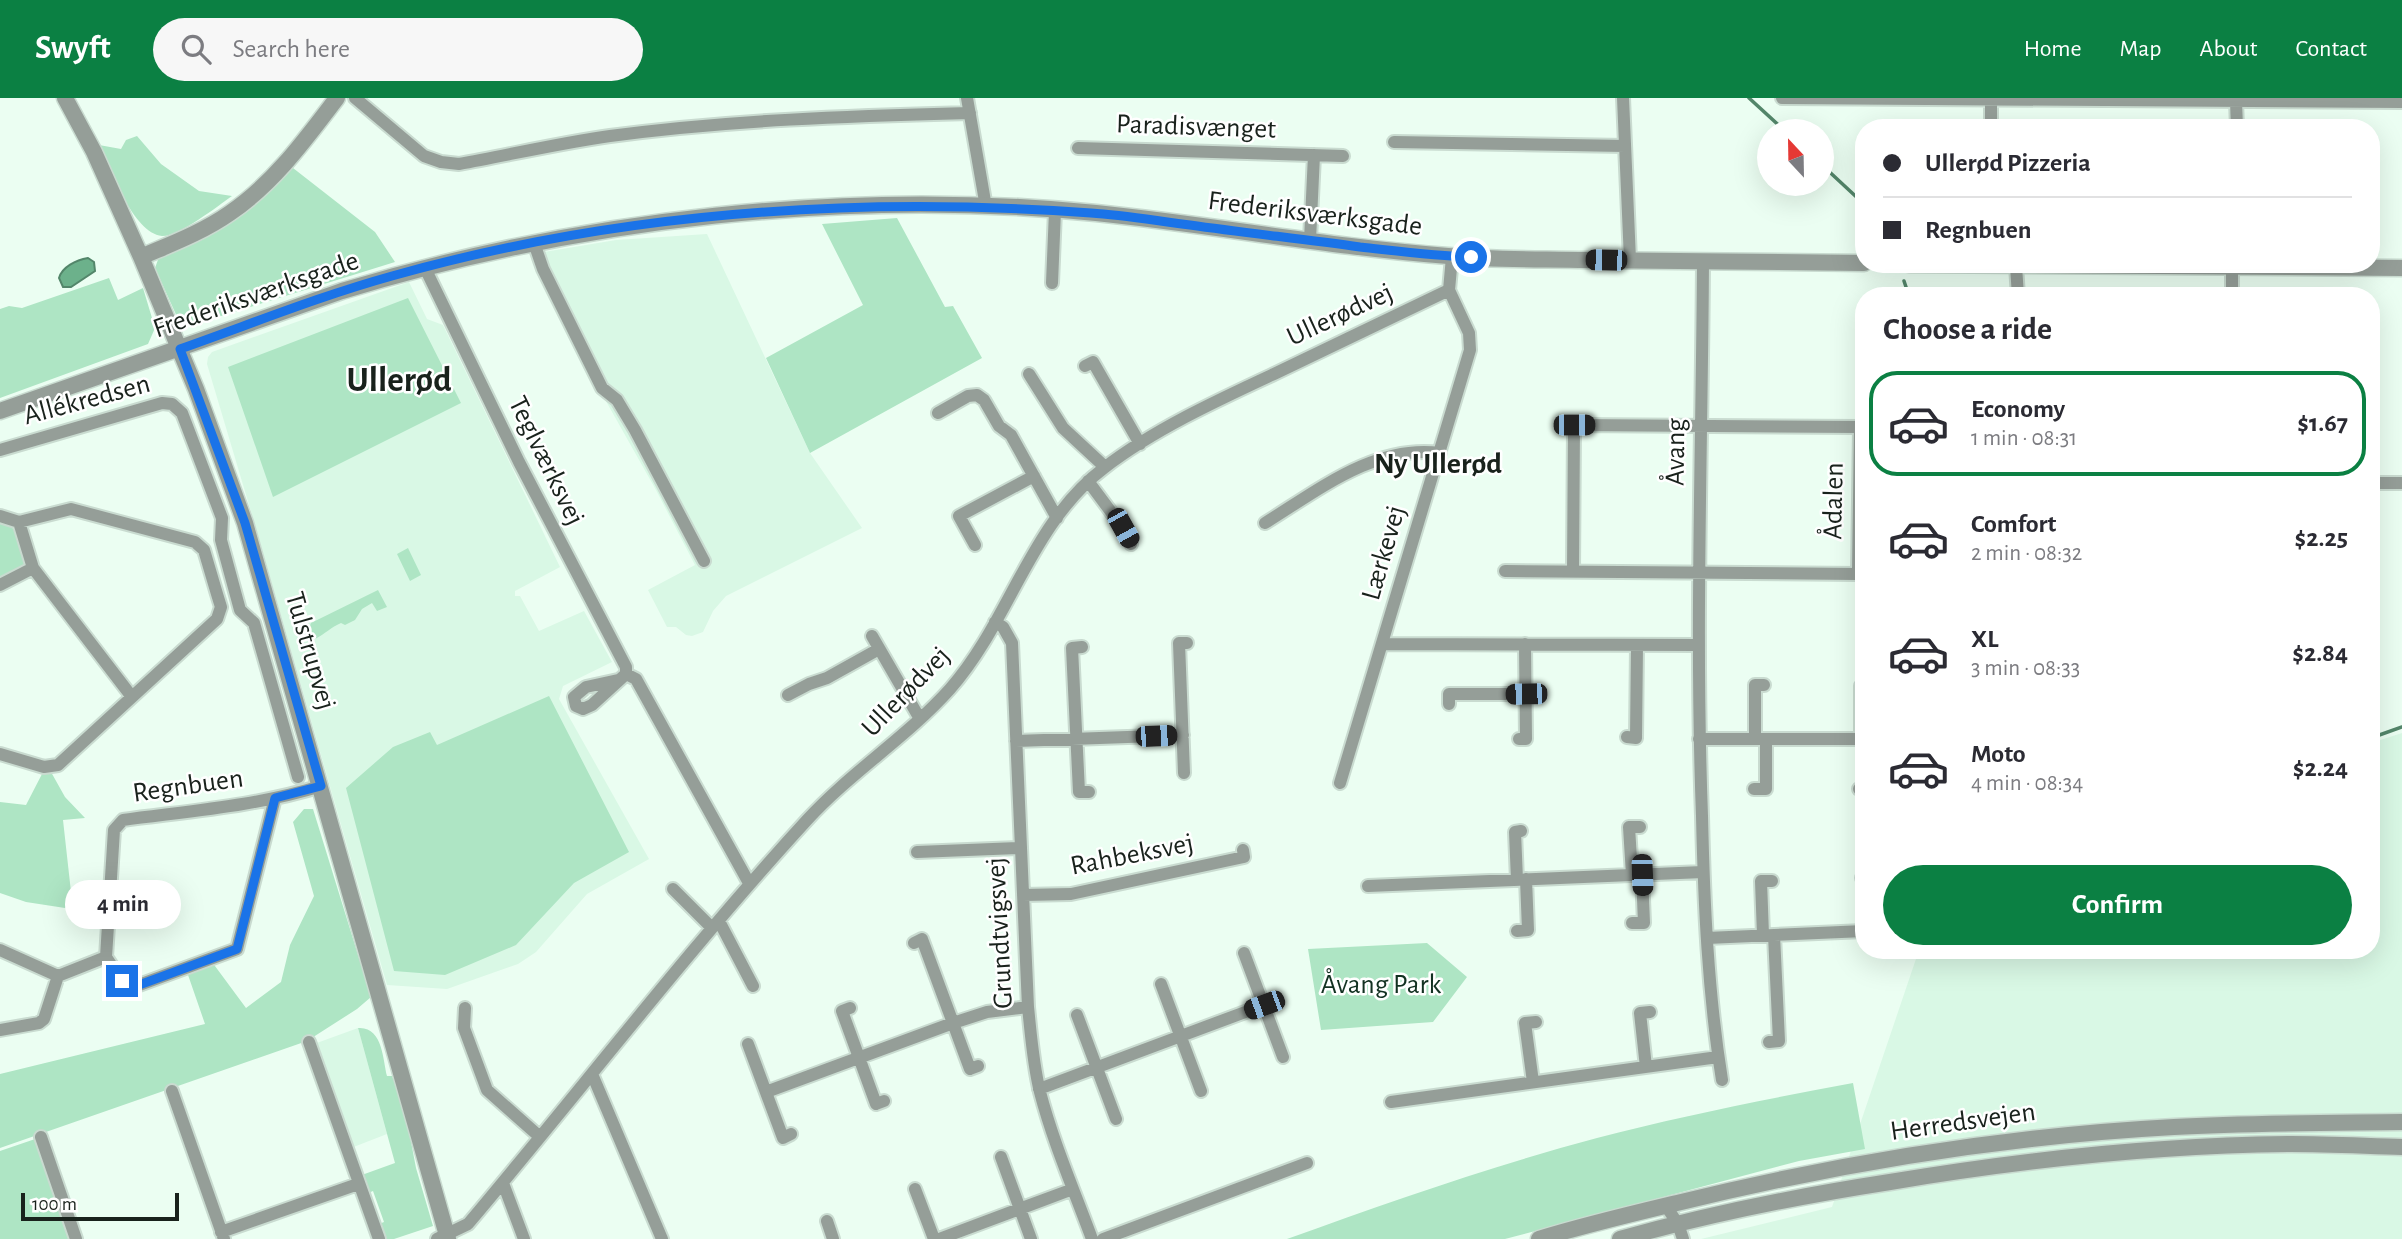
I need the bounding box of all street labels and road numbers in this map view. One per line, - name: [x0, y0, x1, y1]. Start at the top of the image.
- street label: Paradisvænget: [1116, 110, 1277, 144]
- street label: Frederiksværksgade: [1206, 187, 1424, 241]
- street label: Frederiksværksgade: [150, 247, 362, 343]
- street label: Ullerødvej: [1283, 278, 1397, 352]
- street label: Allékredsen: [21, 370, 153, 430]
- street label: Teglværksvej: [503, 392, 589, 530]
- street label: Åvang: [1658, 417, 1691, 486]
- street label: Ådalen: [1816, 462, 1849, 540]
- street label: Lærkevej: [1357, 503, 1411, 603]
- street label: Tulstrupvej: [280, 589, 340, 713]
- street label: Ullerødvej: [857, 642, 955, 742]
- street label: Regnbuen: [131, 764, 245, 808]
- street label: Rahbeksvej: [1068, 829, 1196, 881]
- street label: Grundtvigsvej: [982, 857, 1018, 1009]
- street label: Herredsvejen: [1889, 1098, 2037, 1146]

